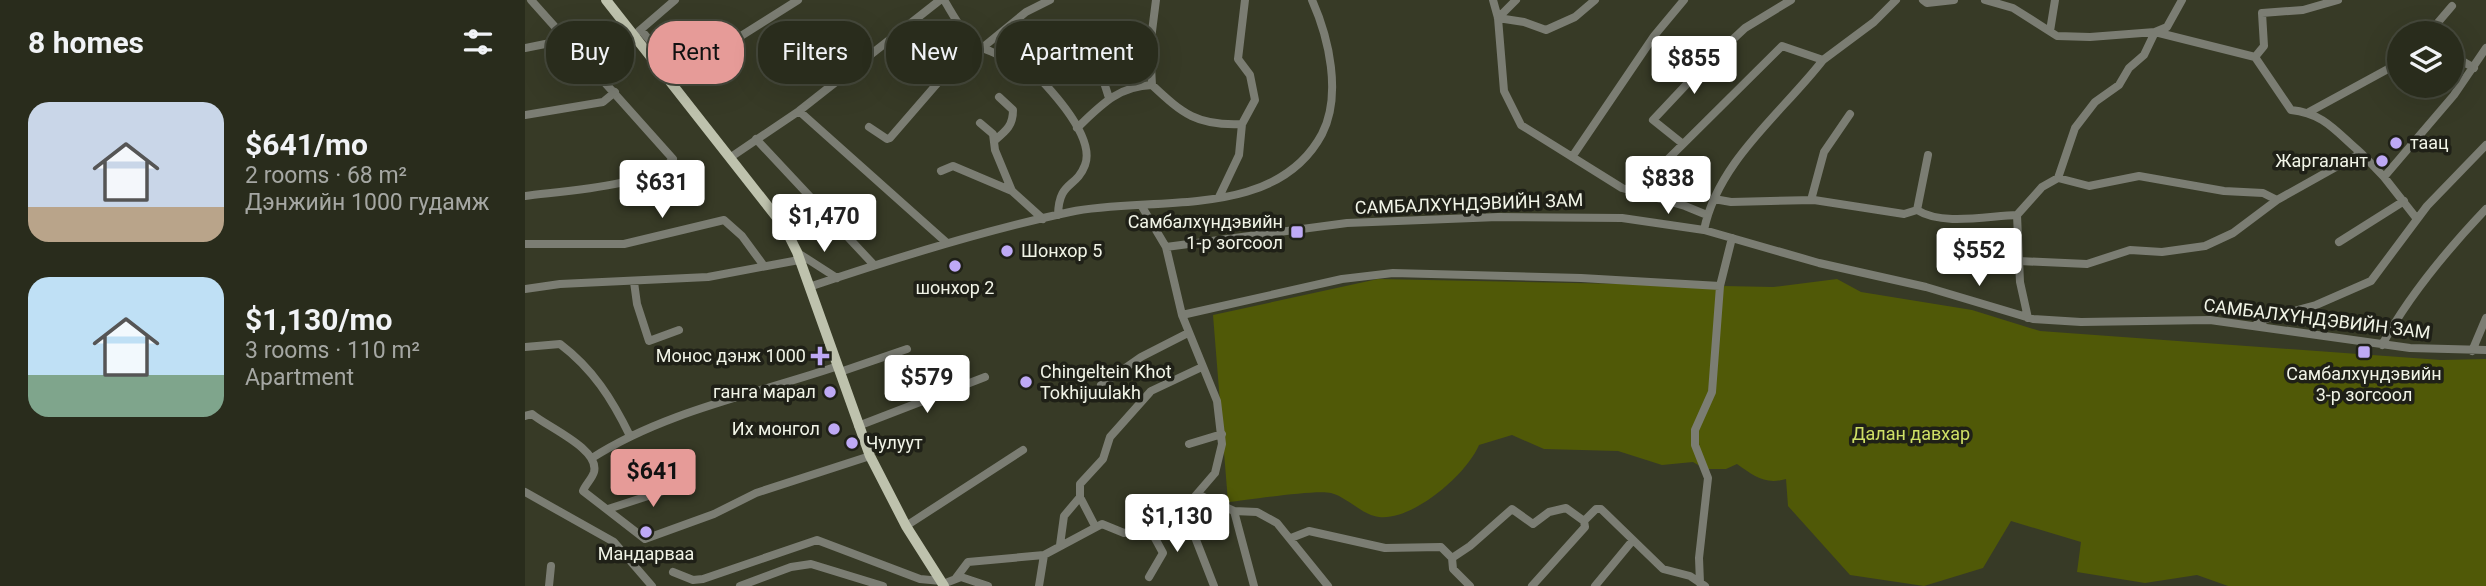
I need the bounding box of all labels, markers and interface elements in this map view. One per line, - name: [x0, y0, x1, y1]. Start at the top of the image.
- chip: Buy: [546, 21, 634, 84]
- chip: Rent: [648, 21, 744, 84]
- chip: Filters: [758, 21, 872, 84]
- chip: New: [886, 21, 982, 84]
- chip: Apartment: [996, 21, 1158, 84]
- map controls: [2387, 21, 2464, 98]
- button: layers: [2387, 21, 2464, 98]
- icon: filters: [459, 23, 497, 61]
- text: 8 homes: [28, 25, 144, 60]
- pin: $855: [1653, 36, 1735, 96]
- text: $855: [1668, 45, 1720, 72]
- text: $641/mo: [245, 127, 368, 162]
- icon: home: [84, 130, 168, 214]
- place label: таац: [2410, 132, 2449, 153]
- marker: таац: [2388, 135, 2404, 151]
- place label: Жаргалант: [2275, 150, 2368, 171]
- marker: Жаргалант: [2374, 153, 2390, 169]
- pin: $838: [1627, 156, 1709, 216]
- pin: $631: [621, 160, 703, 220]
- text: 2 rooms · 68 m²: [245, 162, 407, 189]
- text: $838: [1642, 165, 1694, 192]
- text: $631: [636, 169, 688, 196]
- text: Дэнжийн 1000 гудамж: [245, 189, 489, 216]
- street label: САМБАЛХҮНДЭВИЙН ЗАМ: [1354, 189, 1584, 218]
- pin: $1,470: [767, 194, 881, 254]
- text: $1,470: [788, 203, 860, 230]
- place label: Самбалхүндэвийн 1-р зогсоол: [1128, 211, 1283, 253]
- marker: Самбалхүндэвийн 1-р зогсоол: [1289, 224, 1305, 240]
- pin: $552: [1938, 229, 2020, 288]
- text: $552: [1953, 237, 2005, 264]
- place label: Шонхор 5: [1021, 240, 1102, 261]
- marker: Шонхор 5: [999, 243, 1015, 259]
- marker: шонхор 2: [947, 258, 963, 274]
- place label: шонхор 2: [916, 277, 994, 298]
- street label: САМБАЛХҮНДЭВИЙН ЗАМ: [2202, 294, 2432, 343]
- text: $1,130/mo: [245, 302, 393, 337]
- icon: home: [84, 305, 168, 389]
- text: 3 rooms · 110 m²: [245, 337, 420, 364]
- marker: Самбалхүндэвийн 3-р зогсоол: [2356, 344, 2372, 360]
- place label: Монос дэнж 1000: [656, 345, 806, 366]
- marker: Монос дэнж 1000: [812, 348, 828, 364]
- pin: $579: [886, 356, 968, 415]
- place label: Chingeltein Khot Tokhijuulakh: [1040, 361, 1172, 403]
- place label: Самбалхүндэвийн 3-р зогсоол: [2286, 363, 2442, 405]
- text: Apartment: [245, 364, 354, 391]
- text: $579: [901, 364, 953, 391]
- marker: Chingeltein Khot Tokhijuulakh: [1018, 374, 1034, 390]
- place label: ганга марал: [713, 381, 816, 402]
- marker: ганга марал: [822, 384, 838, 400]
- place label: Их монгол: [732, 418, 820, 439]
- marker: Их монгол: [826, 421, 842, 437]
- park label: Далан давхар: [1852, 423, 1970, 444]
- place label: Чулуут: [866, 432, 923, 453]
- marker: Чулуут: [844, 435, 860, 451]
- pin: $641: [612, 449, 694, 509]
- text: $641: [627, 458, 679, 485]
- pin: $1,130: [1120, 494, 1234, 554]
- text: $1,130: [1141, 503, 1213, 530]
- marker: Мандарваа: [638, 524, 654, 540]
- place label: Мандарваа: [598, 543, 694, 564]

